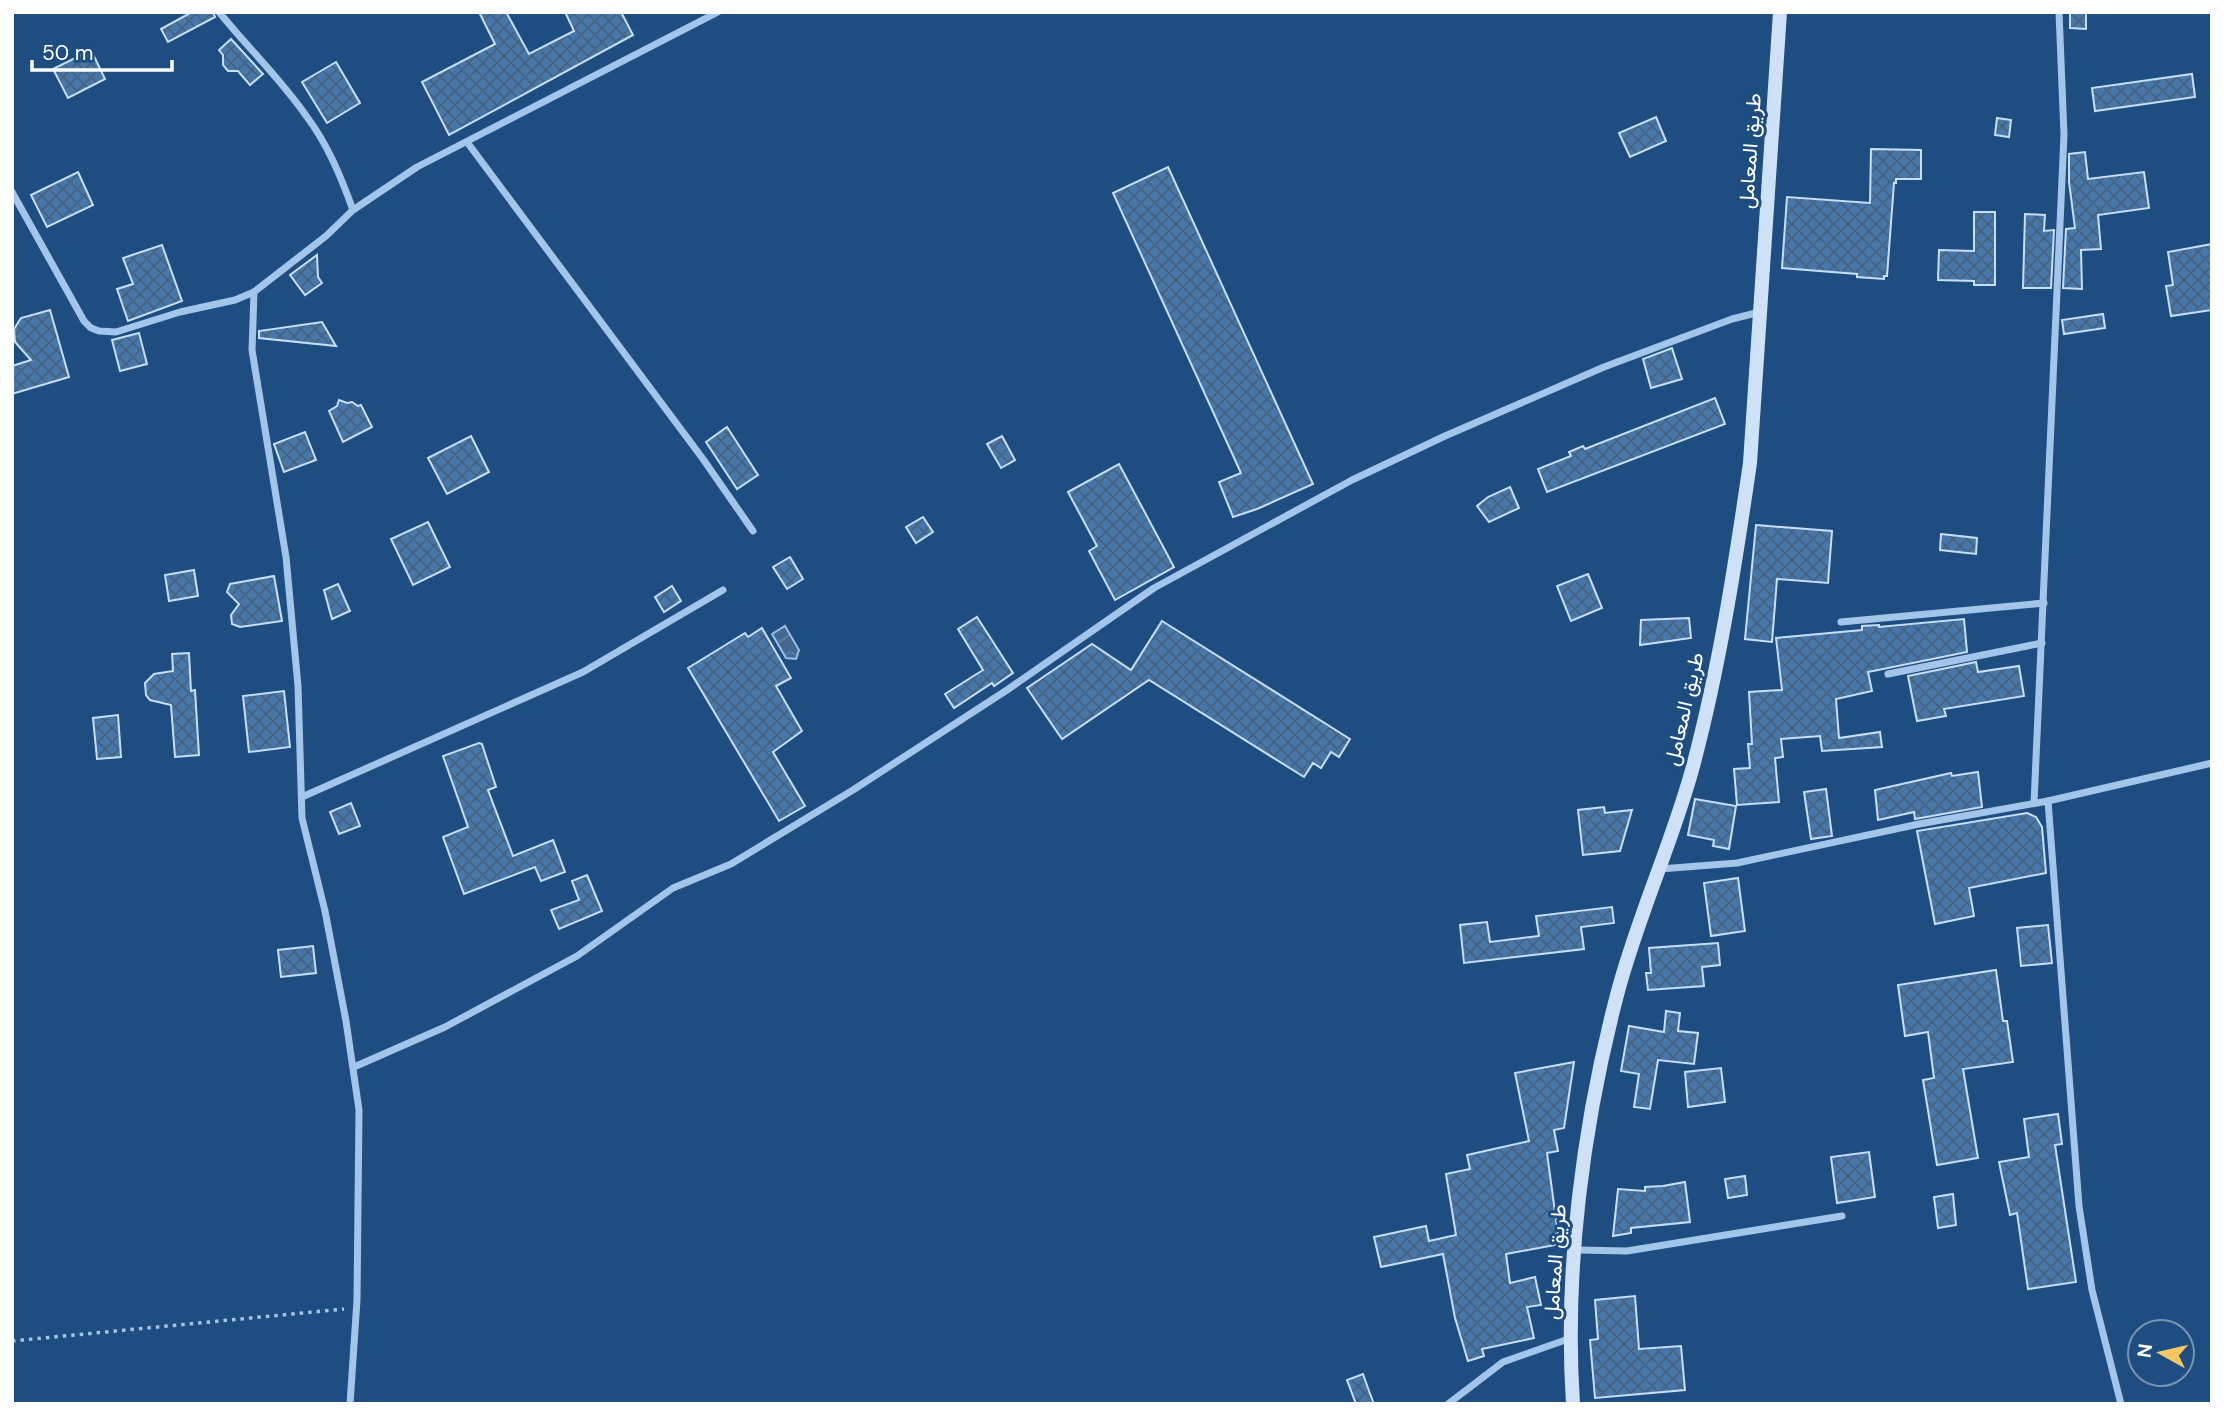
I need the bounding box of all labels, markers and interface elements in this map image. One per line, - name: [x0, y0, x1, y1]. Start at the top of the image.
- scale bar: [32, 28, 172, 72]
- text: 50 m: [42, 39, 93, 67]
- street label: طريق المعامل: [1732, 92, 1768, 210]
- street label: طريق المعامل: [1657, 649, 1711, 769]
- street label: طريق المعامل: [1537, 1203, 1573, 1321]
- north arrow: [2126, 1318, 2196, 1388]
- text: N: [2131, 1342, 2158, 1359]

